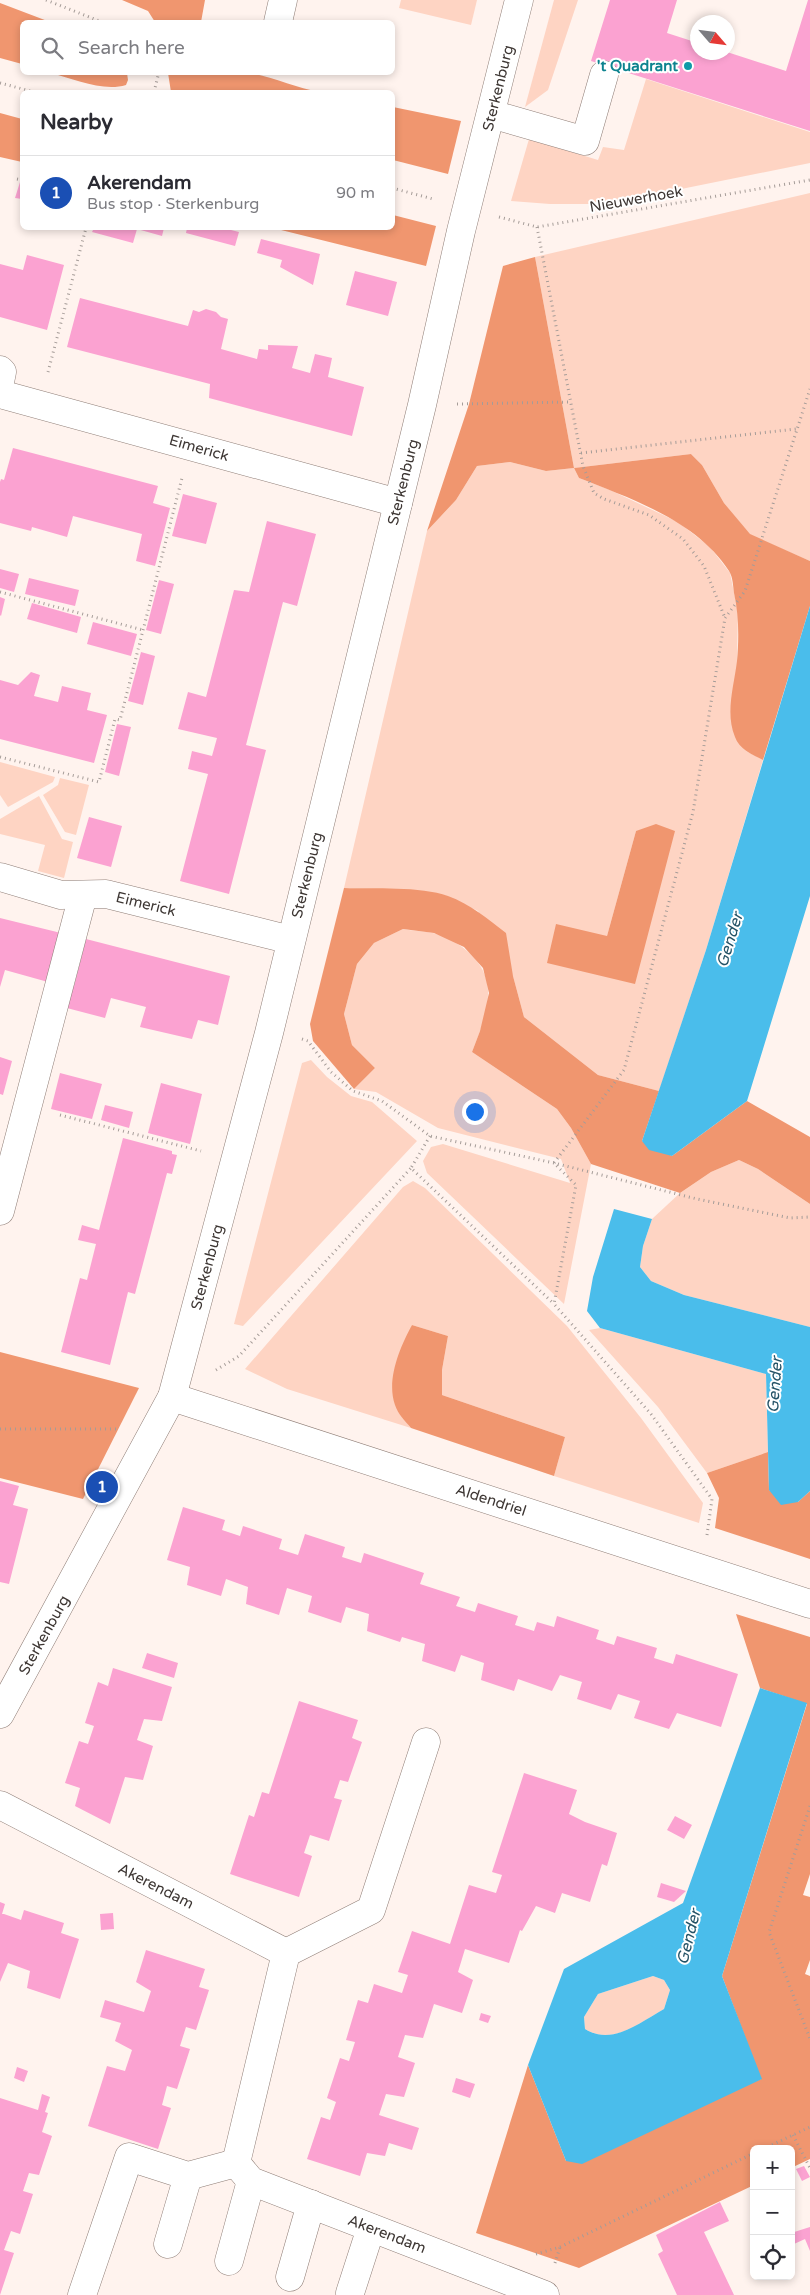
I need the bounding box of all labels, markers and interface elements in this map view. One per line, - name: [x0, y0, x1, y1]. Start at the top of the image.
- north arrow: [690, 15, 735, 60]
- search box: [20, 20, 395, 75]
- icon: search: [38, 34, 66, 62]
- text: Search here: [78, 37, 185, 59]
- street label: Sterkenburg: [479, 43, 517, 133]
- place label: 't Quadrant: [597, 57, 678, 75]
- marker: 't Quadrant: [682, 60, 694, 72]
- text: Nearby: [40, 110, 113, 135]
- text: Akerendam: [87, 172, 191, 194]
- street label: Nieuwerhoek: [588, 182, 684, 216]
- text: 1: [51, 183, 61, 203]
- text: 90 m: [336, 183, 375, 203]
- text: Bus stop · Sterkenburg: [87, 194, 259, 214]
- street label: Eimerick: [167, 431, 231, 465]
- street label: Sterkenburg: [384, 437, 422, 527]
- street label: Sterkenburg: [288, 830, 326, 920]
- street label: Eimerick: [114, 888, 178, 920]
- water label: Gender: [712, 908, 748, 970]
- your location: [462, 1099, 488, 1125]
- street label: Sterkenburg: [187, 1222, 227, 1312]
- water label: Gender: [763, 1354, 787, 1414]
- pin: 1: [86, 1468, 118, 1506]
- street label: Aldendriel: [453, 1480, 529, 1520]
- street label: Sterkenburg: [15, 1592, 73, 1678]
- street label: Akerendam: [115, 1859, 197, 1913]
- water label: Gender: [672, 1906, 706, 1967]
- map controls: [750, 2145, 795, 2280]
- button: +: [750, 2145, 795, 2190]
- button: −: [750, 2190, 795, 2235]
- street label: Akerendam: [345, 2211, 429, 2257]
- button: locate: [750, 2235, 795, 2280]

